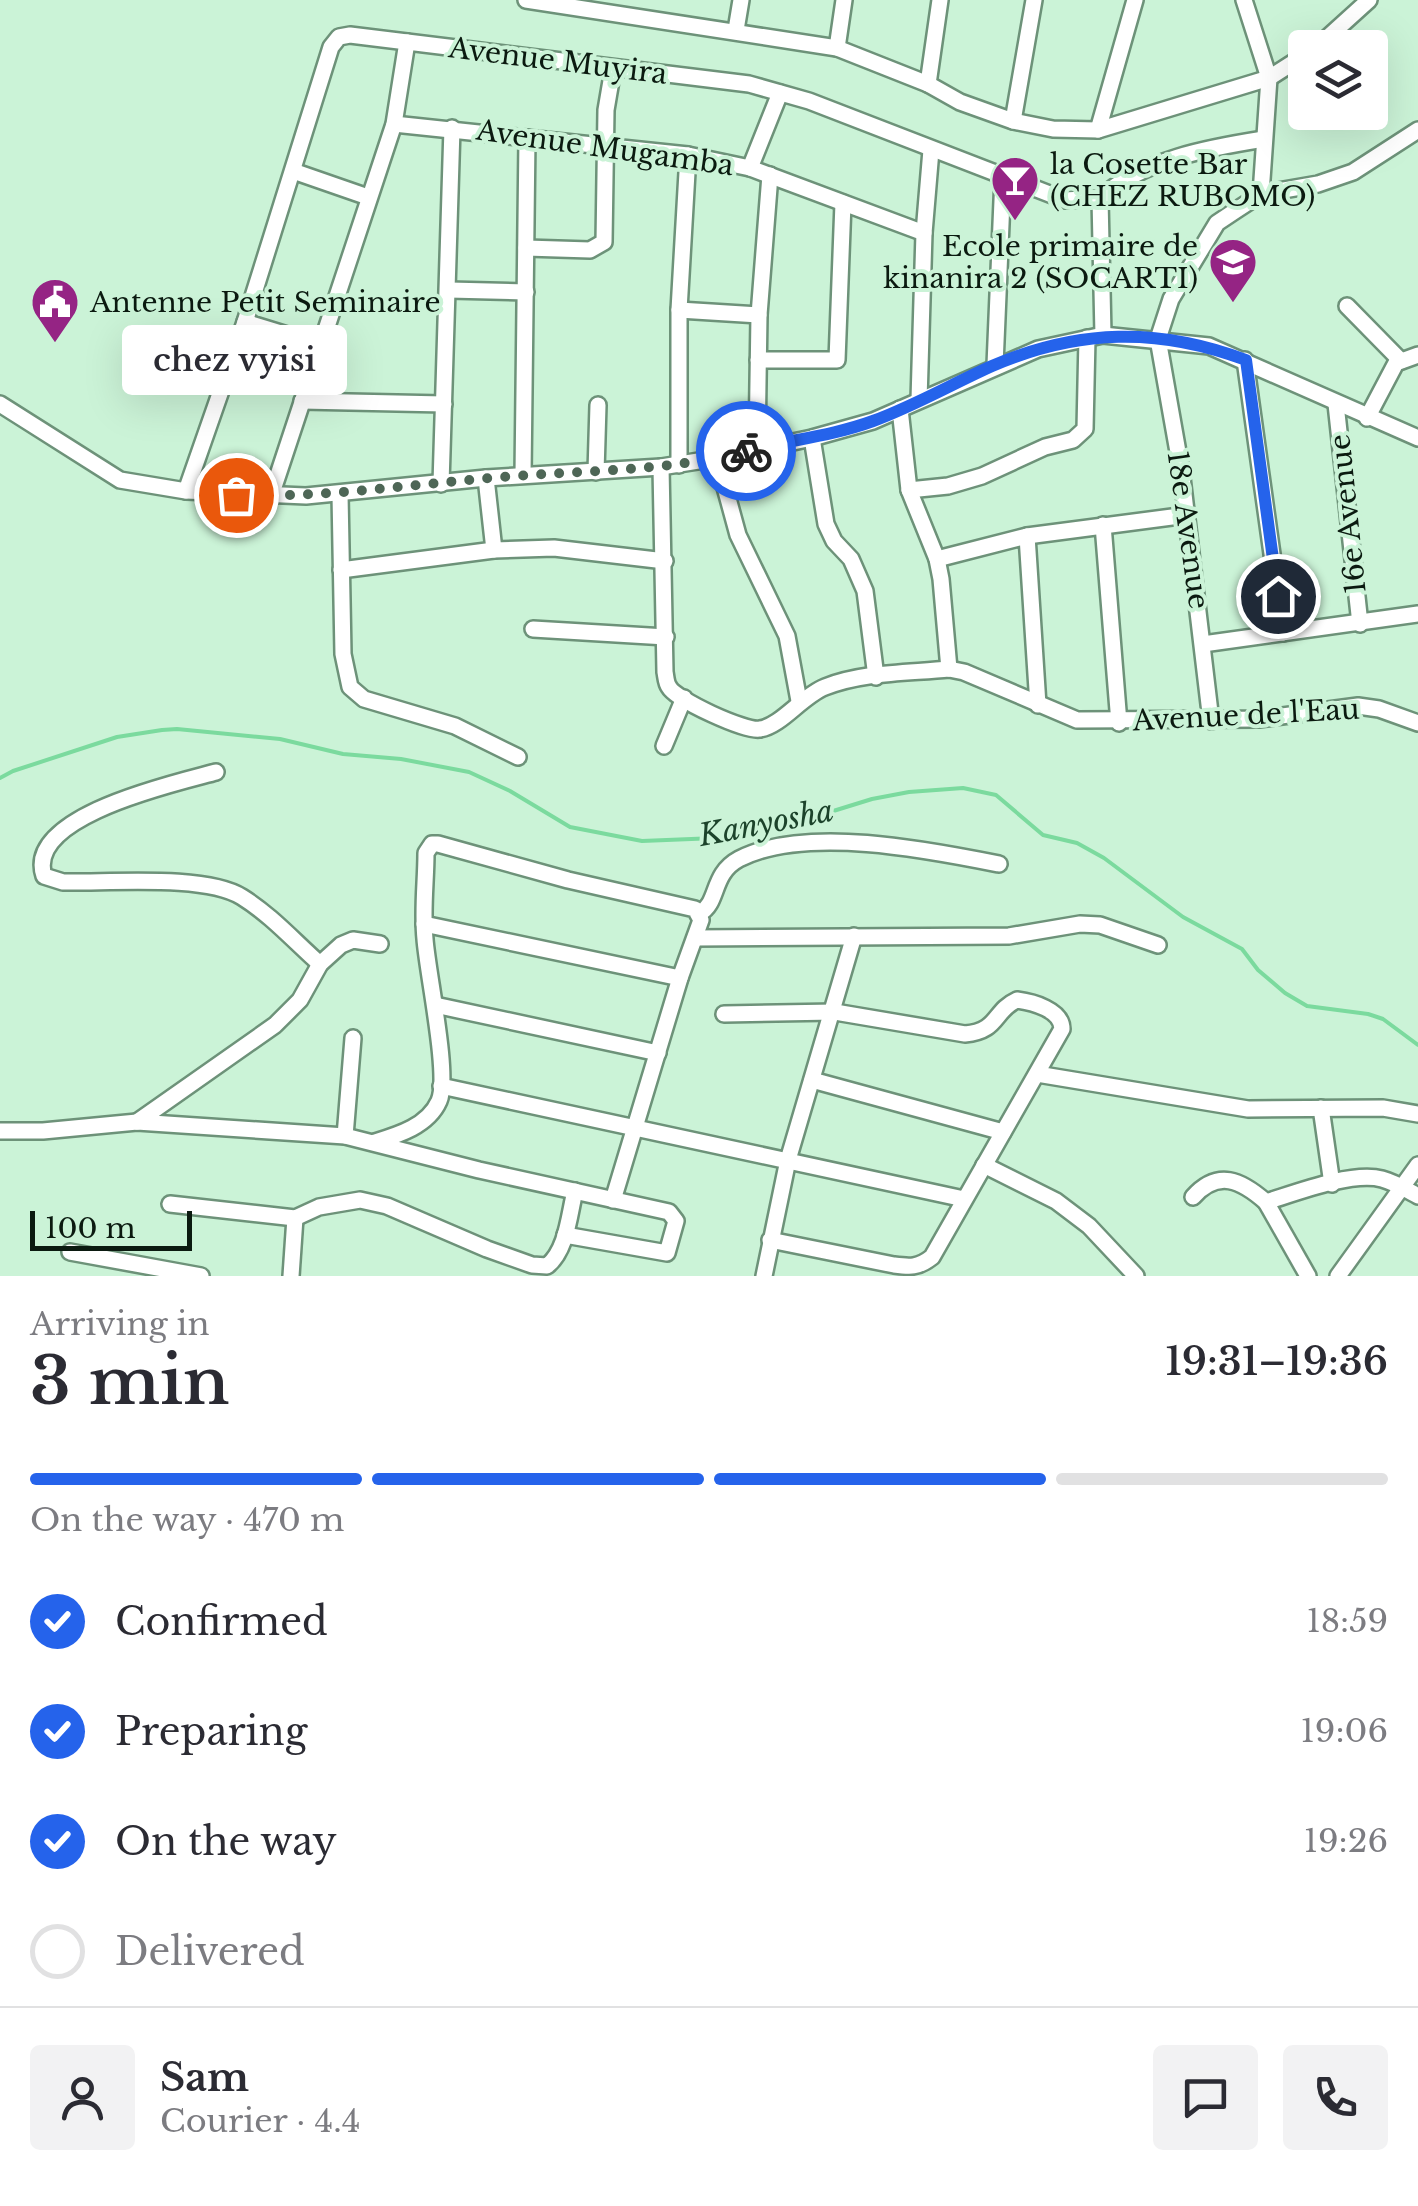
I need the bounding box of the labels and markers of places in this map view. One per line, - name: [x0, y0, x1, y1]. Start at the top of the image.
- place label: la Cosette Bar (CHEZ RUBOMO): [1050, 147, 1315, 214]
- bar icon: la Cosette Bar (CHEZ RUBOMO): [989, 154, 1041, 222]
- place label: Ecole primaire de kinanira 2 (SOCARTI): [883, 229, 1198, 296]
- school or university icon: Ecole primaire de kinanira 2 (SOCARTI): [1207, 236, 1259, 304]
- public building icon: Antenne Petit Seminaire: [29, 276, 81, 344]
- place label: Antenne Petit Seminaire: [89, 285, 441, 320]
- callout: chez vyisi: [124, 325, 348, 395]
- pin: [194, 453, 279, 538]
- pin: [1236, 554, 1321, 639]

